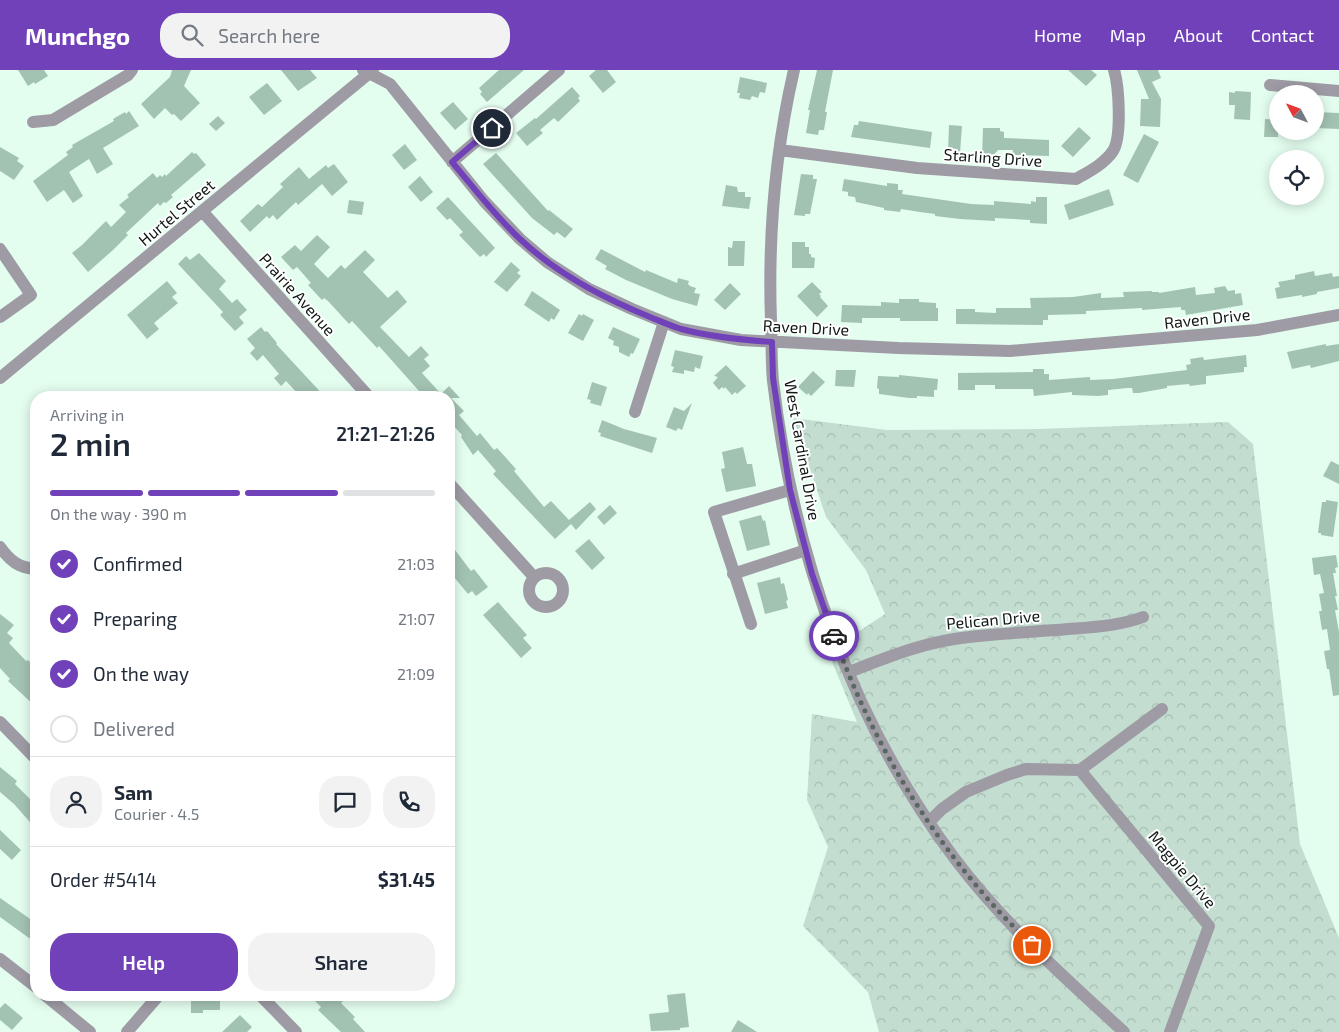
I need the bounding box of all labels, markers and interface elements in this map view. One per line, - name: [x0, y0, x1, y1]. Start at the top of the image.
- search box: [160, 13, 510, 58]
- text: Munchgo: [25, 21, 130, 50]
- icon: search: [178, 21, 206, 49]
- text: Search here: [218, 24, 320, 47]
- text: Home: [1034, 24, 1082, 46]
- text: Map: [1110, 24, 1146, 46]
- text: About: [1174, 24, 1223, 46]
- text: Contact: [1251, 24, 1314, 46]
- north arrow: [1269, 85, 1324, 140]
- map controls: [1269, 85, 1324, 205]
- pin: [471, 107, 513, 149]
- icon: home: [478, 114, 506, 142]
- street label: Starling Drive: [943, 144, 1043, 170]
- button: locate: [1269, 150, 1324, 205]
- street label: Hurtel Street: [134, 175, 218, 249]
- street label: Prairie Avenue: [256, 249, 340, 339]
- street label: Raven Drive: [1163, 304, 1251, 332]
- street label: Raven Drive: [762, 315, 850, 339]
- street label: West Cardinal Drive: [781, 378, 825, 522]
- text: Arriving in: [50, 405, 124, 424]
- text: 21:21–21:26: [336, 422, 435, 445]
- text: 2 min: [50, 424, 131, 462]
- text: On the way · 390 m: [50, 504, 187, 523]
- icon: check: [50, 550, 78, 578]
- text: Confirmed: [93, 552, 183, 575]
- text: 21:03: [397, 554, 435, 573]
- icon: check: [50, 605, 78, 633]
- street label: Pelican Drive: [945, 605, 1041, 633]
- text: Preparing: [93, 607, 177, 630]
- text: 21:07: [398, 609, 435, 628]
- courier: [809, 611, 859, 661]
- icon: car: [820, 622, 848, 650]
- icon: check: [50, 660, 78, 688]
- text: On the way: [93, 662, 189, 685]
- text: 21:09: [397, 664, 435, 683]
- text: Delivered: [93, 717, 175, 740]
- button: person: [50, 776, 102, 828]
- button: chat: [319, 776, 371, 828]
- button: phone: [383, 776, 435, 828]
- text: Sam: [114, 781, 153, 804]
- text: Courier · 4.5: [114, 804, 199, 823]
- street label: Magpie Drive: [1145, 826, 1221, 912]
- text: Order #5414: [50, 868, 157, 891]
- text: $31.45: [378, 868, 435, 891]
- pin: [1011, 924, 1053, 966]
- icon: bag: [1018, 931, 1046, 959]
- button: Help: [50, 933, 238, 991]
- button: Share: [248, 933, 435, 991]

